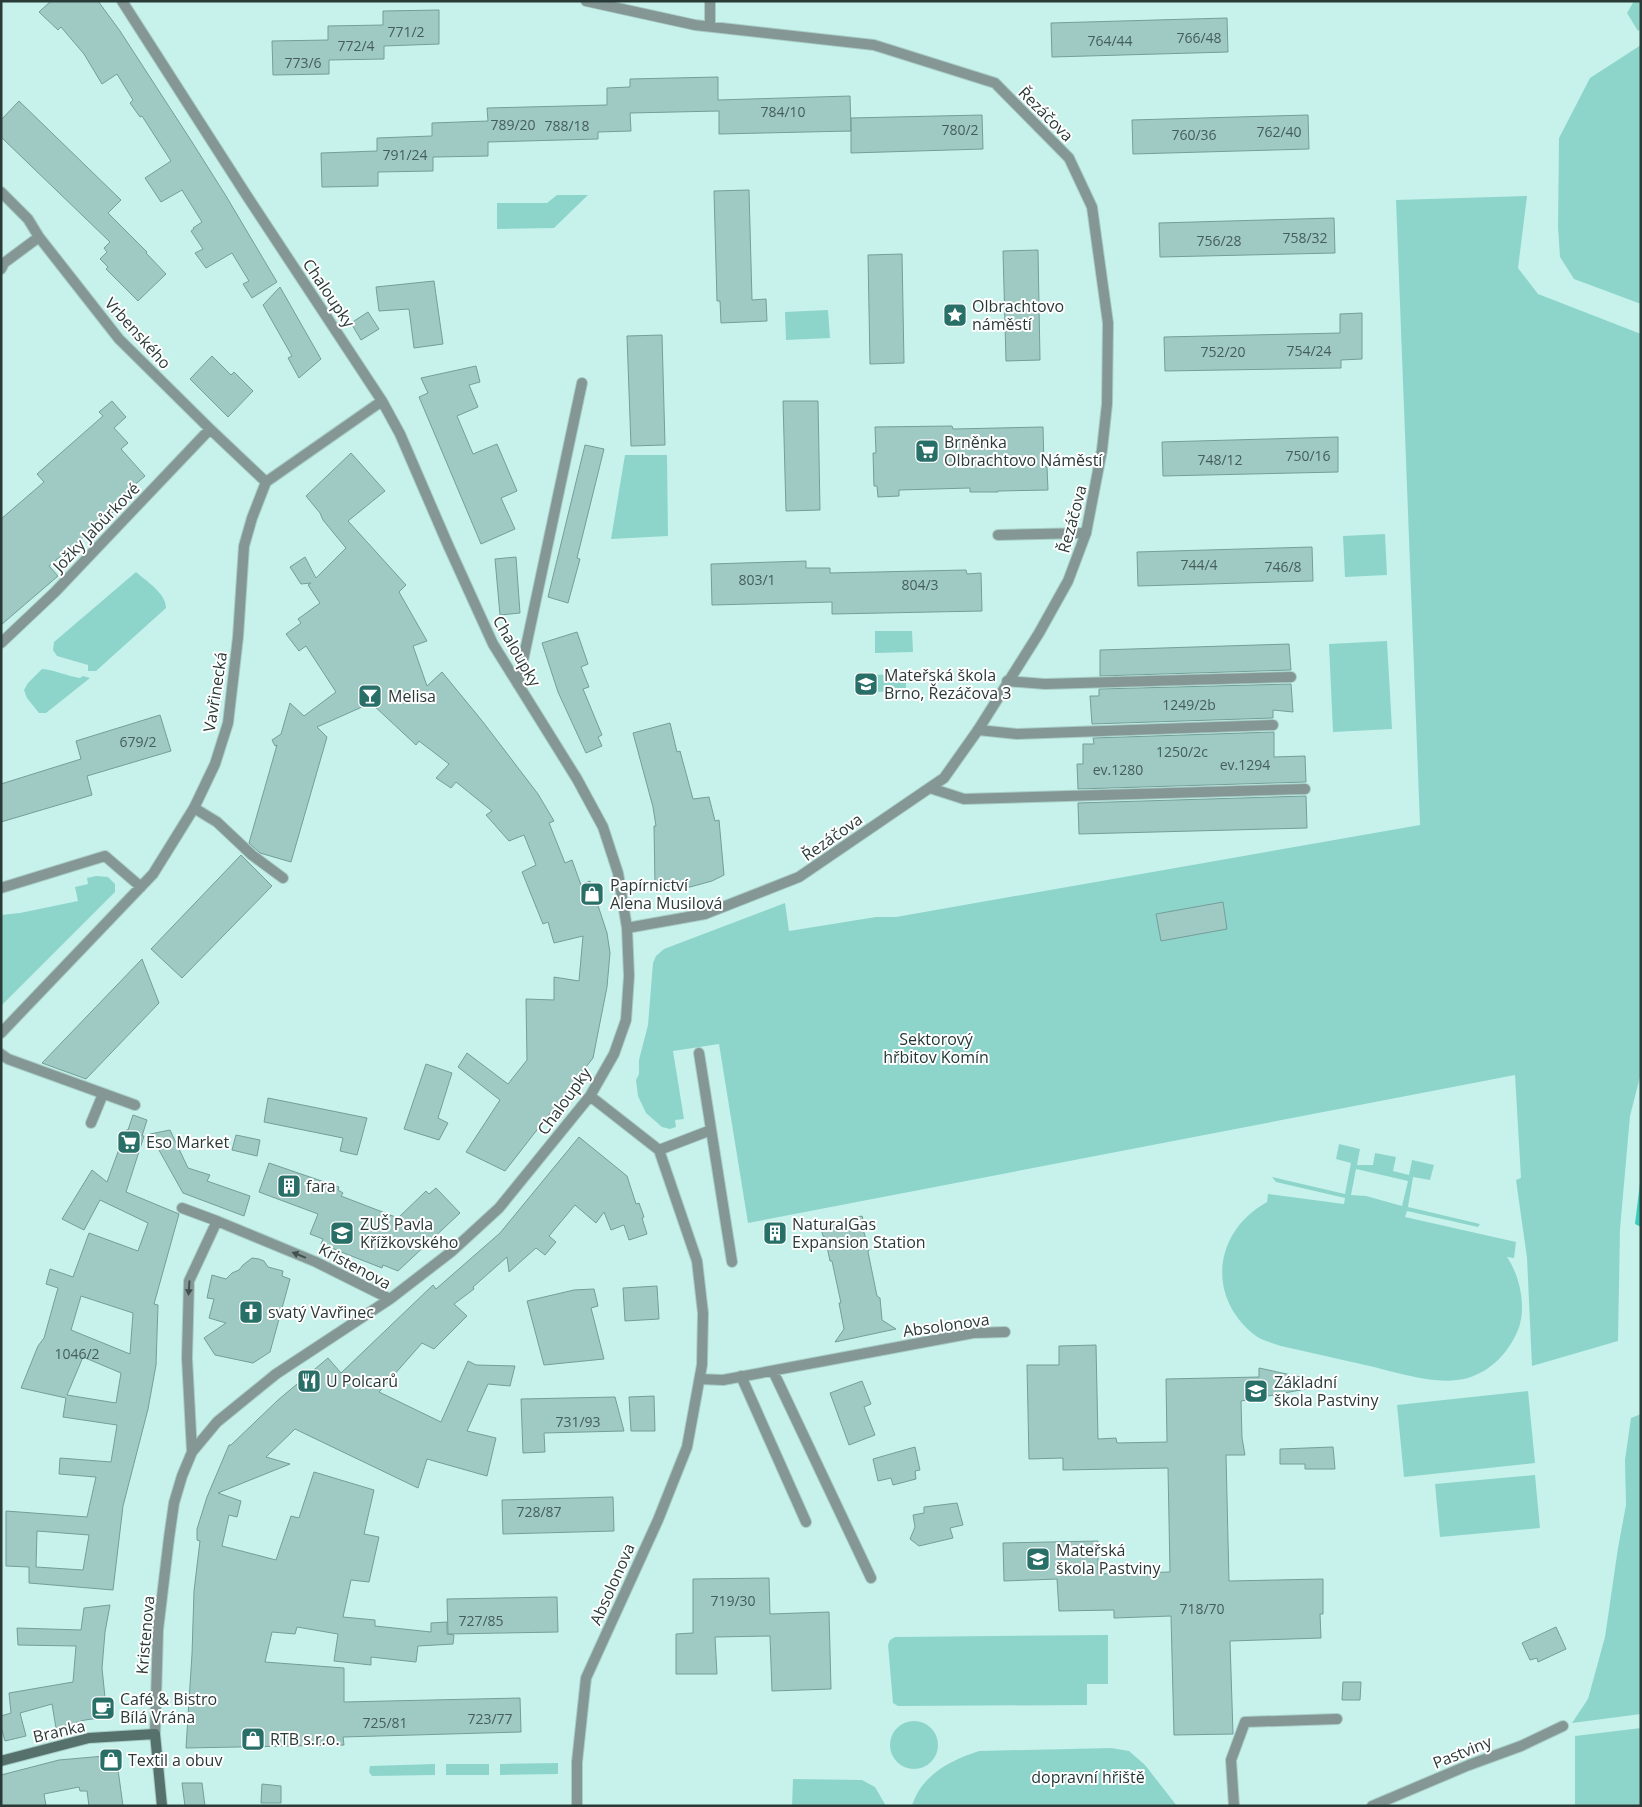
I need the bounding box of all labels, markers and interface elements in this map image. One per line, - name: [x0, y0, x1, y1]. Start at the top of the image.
- house number: 771/2: [387, 22, 425, 41]
- house number: 766/48: [1176, 28, 1222, 47]
- house number: 764/44: [1087, 31, 1133, 50]
- house number: 772/4: [337, 36, 375, 55]
- house number: 773/6: [284, 53, 322, 72]
- street label: Řezáčova: [1014, 82, 1078, 146]
- house number: 784/10: [760, 102, 806, 121]
- house number: 789/20: [490, 115, 536, 134]
- house number: 788/18: [544, 116, 590, 135]
- house number: 780/2: [941, 120, 979, 139]
- house number: 762/40: [1256, 122, 1302, 141]
- house number: 760/36: [1171, 125, 1217, 144]
- house number: 791/24: [382, 145, 428, 164]
- house number: 758/32: [1282, 228, 1328, 247]
- house number: 756/28: [1196, 231, 1242, 250]
- street label: Chaloupky: [298, 254, 361, 332]
- street label: Vrbenského: [100, 293, 176, 373]
- place label: Olbrachtovo náměstí: [972, 295, 1064, 335]
- place icon: Olbrachtovo náměstí: [942, 302, 968, 328]
- house number: 754/24: [1286, 341, 1332, 360]
- house number: 752/20: [1200, 342, 1246, 361]
- place label: Brněnka Olbrachtovo Náměstí: [944, 431, 1103, 471]
- supermarket icon: Brněnka Olbrachtovo Náměstí: [914, 438, 940, 464]
- house number: 750/16: [1285, 446, 1331, 465]
- house number: 748/12: [1197, 450, 1243, 469]
- street label: Jožky Jabůrkové: [46, 478, 144, 578]
- street label: Řezáčova: [1052, 483, 1092, 555]
- house number: 744/4: [1180, 555, 1218, 574]
- house number: 746/8: [1264, 557, 1302, 576]
- house number: 803/1: [738, 570, 776, 589]
- house number: 804/3: [901, 575, 939, 594]
- street label: Chaloupky: [488, 612, 547, 691]
- street label: Vavřinecká: [198, 650, 232, 734]
- place label: Mateřská škola Brno, Řezáčova 3: [884, 664, 1011, 704]
- school or university icon: Mateřská škola Brno, Řezáčova 3: [853, 671, 879, 697]
- bar icon: Melisa: [357, 683, 383, 709]
- place label: Melisa: [388, 685, 436, 707]
- house number: 1249/2b: [1162, 695, 1216, 714]
- house number: 679/2: [119, 732, 157, 751]
- house number: 1250/2c: [1156, 742, 1208, 761]
- house number: ev.1294: [1220, 755, 1270, 774]
- house number: ev.1280: [1093, 760, 1143, 779]
- street label: Řezáčova: [797, 808, 867, 866]
- place label: Papírnictví Alena Musilová: [610, 874, 722, 914]
- shop icon: Papírnictví Alena Musilová: [579, 881, 605, 907]
- park label: Sektorový hřbitov Komín: [883, 1028, 989, 1068]
- street label: Chaloupky: [532, 1062, 597, 1139]
- supermarket icon: Eso Market: [116, 1129, 142, 1155]
- place label: Eso Market: [146, 1131, 230, 1153]
- building icon: fara: [276, 1173, 302, 1199]
- place label: fara: [306, 1175, 336, 1197]
- place label: ZUŠ Pavla Křížkovského: [360, 1213, 458, 1253]
- place label: NaturalGas Expansion Station: [792, 1213, 926, 1253]
- school or university icon: ZUŠ Pavla Křížkovského: [329, 1220, 355, 1246]
- building icon: NaturalGas Expansion Station: [762, 1220, 788, 1246]
- street label: Kristenova: [315, 1238, 395, 1294]
- one-way arrow: [292, 1250, 306, 1258]
- one-way arrow: [185, 1281, 193, 1297]
- church icon: svatý Vavřinec: [238, 1299, 264, 1325]
- place label: svatý Vavřinec: [268, 1301, 374, 1323]
- street label: Absolonova: [901, 1308, 991, 1342]
- house number: 1046/2: [54, 1344, 100, 1363]
- restaurant icon: U Polcarů: [296, 1368, 322, 1394]
- place label: U Polcarů: [326, 1370, 398, 1392]
- place label: Základní škola Pastviny: [1274, 1371, 1379, 1411]
- school or university icon: Základní škola Pastviny: [1243, 1378, 1269, 1404]
- house number: 731/93: [555, 1412, 601, 1431]
- house number: 728/87: [516, 1502, 562, 1521]
- place label: Mateřská škola Pastviny: [1056, 1539, 1161, 1579]
- street label: Absolonova: [584, 1540, 640, 1628]
- school or university icon: Mateřská škola Pastviny: [1025, 1546, 1051, 1572]
- house number: 719/30: [710, 1591, 756, 1610]
- street label: Kristenova: [131, 1595, 159, 1675]
- house number: 718/70: [1179, 1599, 1225, 1618]
- house number: 727/85: [458, 1611, 504, 1630]
- place label: Café & Bistro Bílá Vrána: [120, 1688, 217, 1728]
- cafe icon: Café & Bistro Bílá Vrána: [90, 1695, 116, 1721]
- house number: 723/77: [467, 1709, 513, 1728]
- house number: 725/81: [362, 1713, 408, 1732]
- street label: Branka: [31, 1714, 87, 1748]
- shop icon: RTB s.r.o.: [240, 1726, 266, 1752]
- place label: RTB s.r.o.: [270, 1728, 340, 1750]
- street label: Pastviny: [1429, 1730, 1496, 1774]
- shop icon: Textil a obuv: [98, 1747, 124, 1773]
- place label: Textil a obuv: [128, 1749, 222, 1771]
- park label: dopravní hřiště: [1031, 1766, 1145, 1788]

